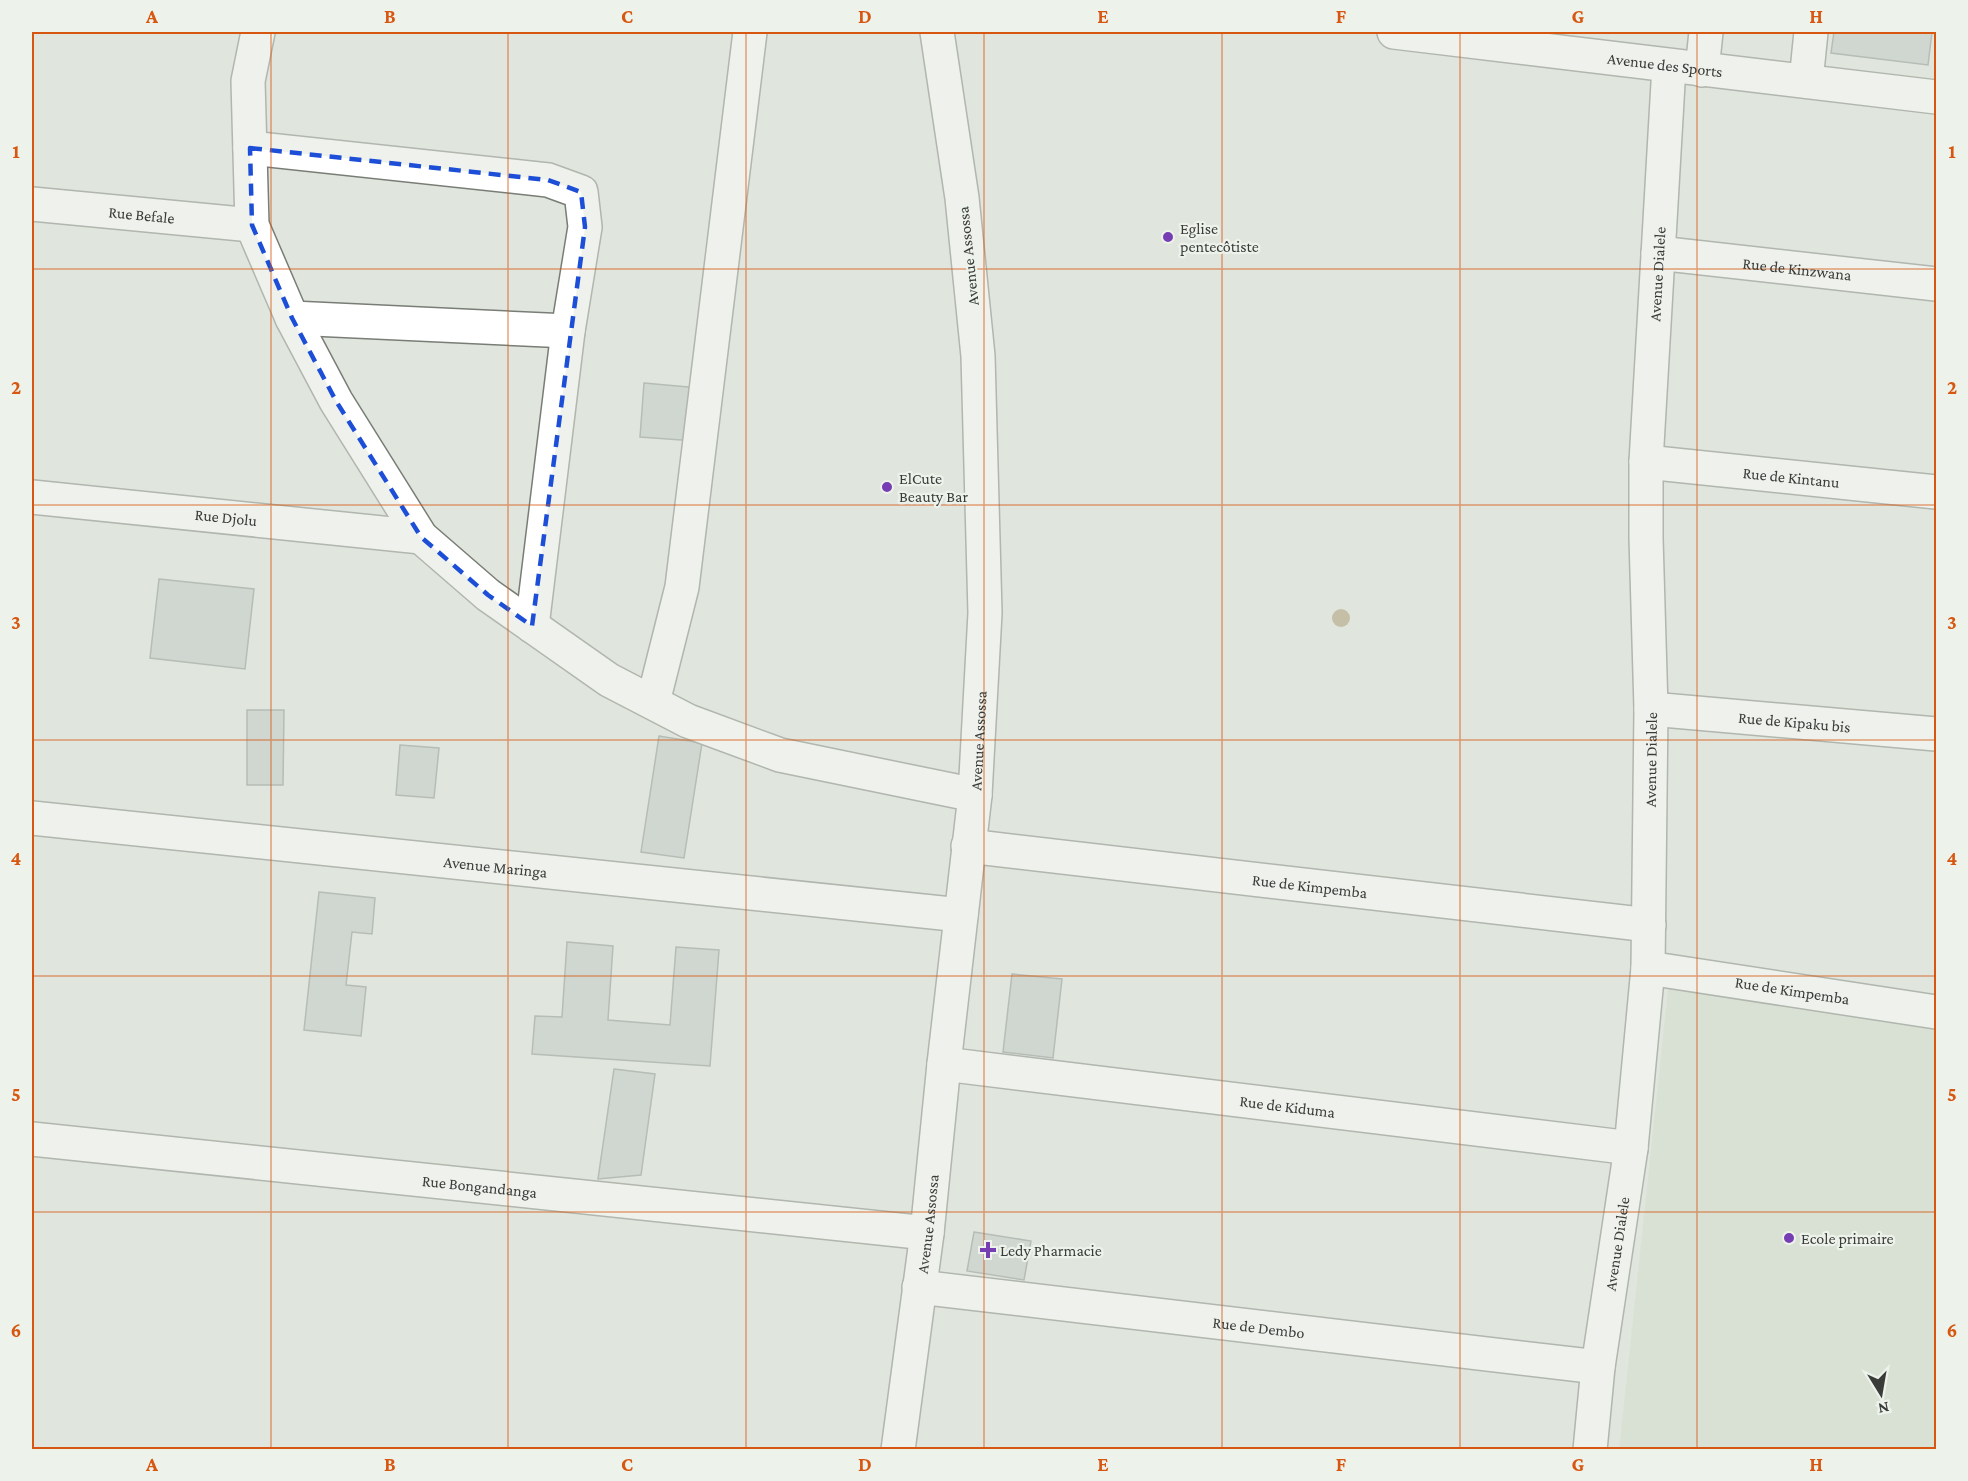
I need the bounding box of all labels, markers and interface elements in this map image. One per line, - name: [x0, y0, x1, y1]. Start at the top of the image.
- text: A: [145, 5, 159, 27]
- text: B: [384, 5, 396, 27]
- text: C: [621, 5, 633, 27]
- text: D: [858, 5, 872, 27]
- text: E: [1097, 5, 1109, 27]
- text: F: [1336, 5, 1347, 27]
- text: G: [1572, 5, 1585, 27]
- text: H: [1809, 5, 1823, 27]
- street label: Avenue des Sports: [1607, 49, 1724, 80]
- text: 1: [12, 140, 20, 162]
- text: 1: [1948, 140, 1956, 162]
- street label: Rue Befale: [108, 203, 175, 226]
- street label: Avenue Assossa: [954, 205, 982, 306]
- place label: Eglise pentecôtiste: [1180, 220, 1259, 256]
- street label: Avenue Dialele: [1646, 226, 1668, 322]
- marker: Eglise pentecôtiste: [1161, 230, 1175, 244]
- street label: Rue de Kinzwana: [1742, 254, 1853, 283]
- text: 2: [11, 376, 21, 398]
- text: 2: [1947, 376, 1957, 398]
- street label: Rue de Kintanu: [1742, 464, 1841, 491]
- place label: ElCute Beauty Bar: [899, 470, 968, 506]
- marker: ElCute Beauty Bar: [880, 480, 894, 494]
- street label: Rue Djolu: [194, 505, 258, 529]
- text: 3: [11, 611, 21, 633]
- text: 3: [1947, 611, 1957, 633]
- street label: Avenue Assossa: [967, 690, 989, 791]
- street label: Rue de Kipaku bis: [1738, 708, 1851, 735]
- street label: Avenue Dialele: [1641, 712, 1659, 807]
- text: 4: [11, 847, 22, 869]
- text: 4: [1947, 847, 1958, 869]
- street label: Avenue Maringa: [443, 853, 549, 881]
- street label: Rue de Kimpemba: [1251, 871, 1369, 901]
- street label: Rue de Kimpemba: [1734, 973, 1851, 1007]
- text: 5: [11, 1083, 21, 1105]
- text: 5: [1947, 1083, 1957, 1105]
- street label: Rue de Kiduma: [1239, 1092, 1337, 1120]
- street label: Rue Bongandanga: [421, 1172, 539, 1201]
- street label: Avenue Assossa: [913, 1173, 941, 1275]
- street label: Avenue Dialele: [1601, 1196, 1632, 1292]
- place label: Ecole primaire: [1801, 1230, 1894, 1248]
- marker: Ecole primaire: [1782, 1231, 1796, 1245]
- place label: Ledy Pharmacie: [1000, 1242, 1102, 1260]
- marker: Ledy Pharmacie: [981, 1243, 995, 1257]
- street label: Rue de Dembo: [1212, 1313, 1306, 1341]
- text: 6: [11, 1319, 21, 1341]
- text: 6: [1947, 1319, 1957, 1341]
- north arrow: [1851, 1364, 1911, 1424]
- text: N: [1877, 1399, 1891, 1418]
- text: A: [145, 1453, 159, 1475]
- text: B: [384, 1453, 396, 1475]
- text: C: [621, 1453, 633, 1475]
- text: D: [858, 1453, 872, 1475]
- text: E: [1097, 1453, 1109, 1475]
- text: F: [1336, 1453, 1347, 1475]
- text: G: [1572, 1453, 1585, 1475]
- text: H: [1809, 1453, 1823, 1475]

